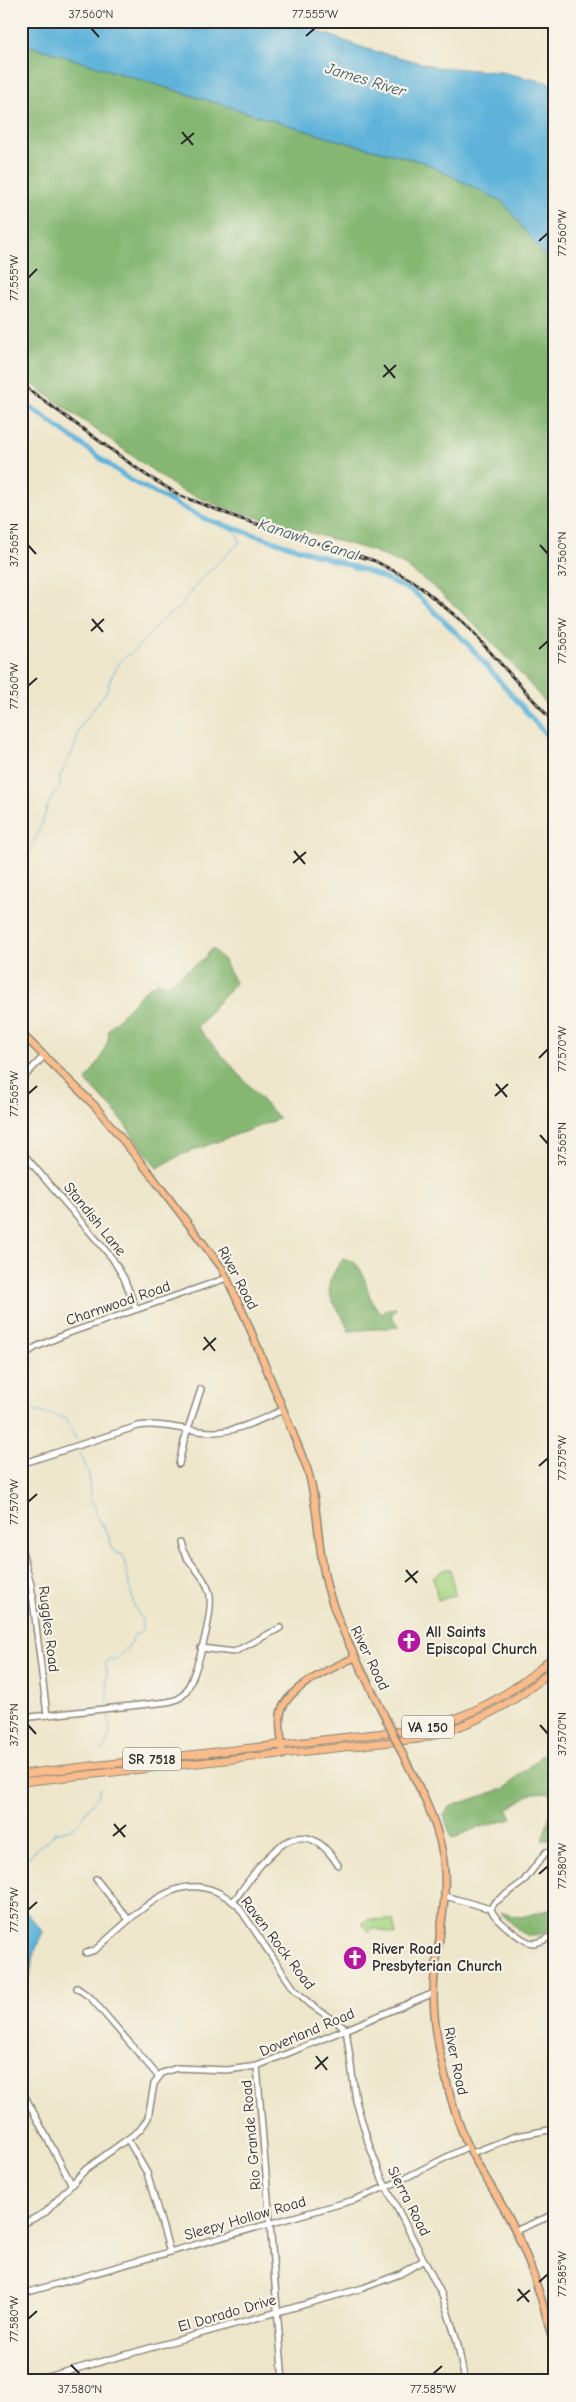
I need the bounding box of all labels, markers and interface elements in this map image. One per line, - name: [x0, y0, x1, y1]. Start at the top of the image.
- text: 37.560°N: [69, 7, 113, 21]
- text: 77.555°W: [292, 7, 339, 21]
- water label: James River: [322, 59, 409, 101]
- text: 77.560°W: [555, 209, 569, 256]
- text: 77.555°W: [7, 254, 21, 301]
- water label: Kanawha Canal: [256, 515, 362, 565]
- text: 37.565°N: [7, 523, 21, 567]
- text: 37.560°N: [555, 532, 569, 576]
- text: 77.565°W: [555, 617, 569, 664]
- text: 77.560°W: [7, 662, 21, 709]
- text: 77.570°W: [555, 1025, 569, 1072]
- text: 77.565°W: [7, 1070, 21, 1117]
- text: 37.565°N: [555, 1122, 569, 1166]
- street label: Standish Lane: [60, 1179, 130, 1260]
- street label: River Road: [214, 1243, 262, 1313]
- street label: Charnwood Road: [63, 1277, 173, 1329]
- text: 77.575°W: [555, 1435, 569, 1481]
- text: 77.570°W: [7, 1478, 21, 1525]
- street label: Ruggles Road: [35, 1585, 63, 1673]
- street label: River Road: [347, 1623, 393, 1693]
- place label: All Saints Episcopal Church: [426, 1623, 537, 1658]
- church icon: All Saints Episcopal Church: [396, 1628, 422, 1654]
- text: 37.575°N: [7, 1703, 21, 1747]
- text: 37.570°N: [555, 1712, 569, 1756]
- road number: VA 150: [402, 1715, 454, 1738]
- road number: SR 7518: [123, 1748, 181, 1770]
- text: 77.580°W: [555, 1842, 569, 1889]
- text: 77.575°W: [7, 1887, 21, 1933]
- street label: Raven Rock Road: [237, 1893, 319, 1993]
- place label: River Road Presbyterian Church: [372, 1940, 502, 1975]
- church icon: River Road Presbyterian Church: [342, 1945, 368, 1971]
- street label: Doverland Road: [257, 2004, 357, 2060]
- street label: River Road: [440, 2025, 472, 2097]
- street label: Rio Grande Road: [237, 2079, 265, 2191]
- street label: Sierra Road: [384, 2163, 434, 2239]
- street label: Sleepy Hollow Road: [182, 2192, 308, 2244]
- text: 77.585°W: [555, 2251, 569, 2297]
- street label: El Dorado Drive: [176, 2290, 279, 2336]
- text: 77.580°W: [7, 2295, 21, 2342]
- text: 37.580°N: [58, 2382, 102, 2396]
- text: 77.585°W: [410, 2382, 456, 2396]

